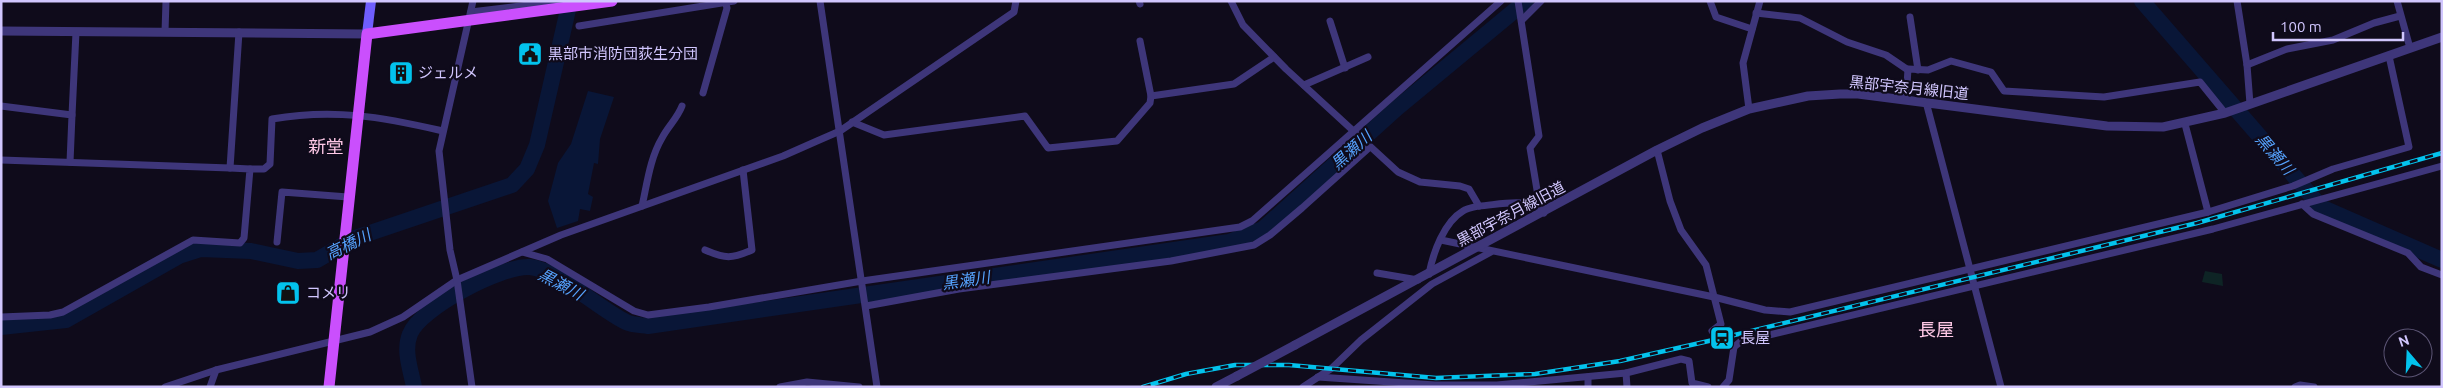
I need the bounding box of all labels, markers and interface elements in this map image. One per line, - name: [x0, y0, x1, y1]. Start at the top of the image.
- scale bar: [2273, 10, 2403, 42]
- text: 100 m: [2280, 18, 2322, 35]
- public building icon: 黒部市消防団荻生分団: [517, 41, 543, 67]
- place label: 黒部市消防団荻生分団: [548, 45, 698, 62]
- building icon: ジェルメ: [388, 60, 414, 86]
- place label: ジェルメ: [418, 64, 478, 81]
- street label: 黒部宇奈月線旧道: [1848, 73, 1970, 102]
- water label: 黒瀬川: [1327, 126, 1376, 173]
- water label: 黒瀬川: [2252, 130, 2299, 180]
- district label: 新堂: [308, 136, 344, 156]
- street label: 黒部宇奈月線旧道: [1454, 178, 1568, 249]
- water label: 高橋川: [322, 225, 375, 263]
- water label: 黒瀬川: [536, 265, 588, 304]
- water label: 黒瀬川: [941, 267, 993, 292]
- shop icon: コメリ: [275, 280, 301, 306]
- place label: コメリ: [306, 284, 351, 301]
- district label: 長屋: [1918, 319, 1954, 339]
- station icon: 長屋: [1709, 325, 1735, 351]
- north arrow: [2383, 328, 2433, 378]
- place label: 長屋: [1740, 329, 1770, 346]
- text: N: [2396, 331, 2411, 350]

